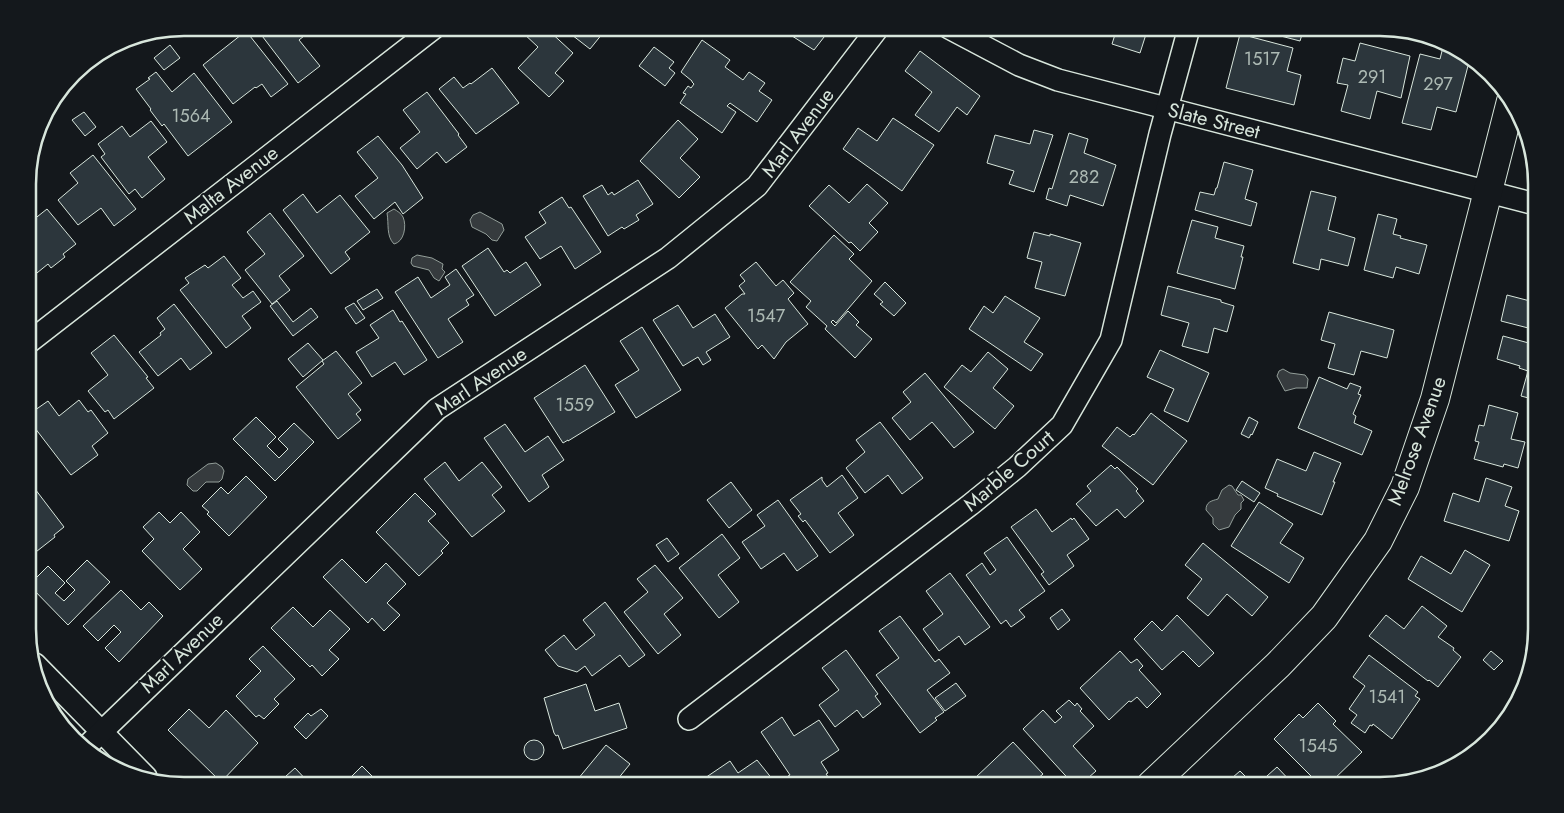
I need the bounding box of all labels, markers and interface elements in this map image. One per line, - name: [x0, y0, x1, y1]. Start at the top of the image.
- house number: 1517: [1244, 46, 1280, 72]
- house number: 291: [1358, 64, 1386, 90]
- house number: 297: [1423, 71, 1453, 97]
- street label: Marl Avenue: [755, 82, 841, 184]
- street label: Slate Street: [1165, 96, 1263, 146]
- house number: 1564: [171, 103, 211, 129]
- street label: Malta Avenue: [177, 139, 285, 231]
- house number: 282: [1069, 164, 1099, 190]
- house number: 1547: [747, 303, 786, 329]
- street label: Marl Avenue: [429, 339, 533, 423]
- street label: Melrose Avenue: [1380, 372, 1454, 510]
- house number: 1559: [556, 392, 594, 418]
- street label: Marble Court: [957, 423, 1061, 519]
- street label: Marl Avenue: [134, 606, 230, 700]
- house number: 1541: [1369, 684, 1405, 710]
- house number: 1545: [1299, 733, 1337, 759]

